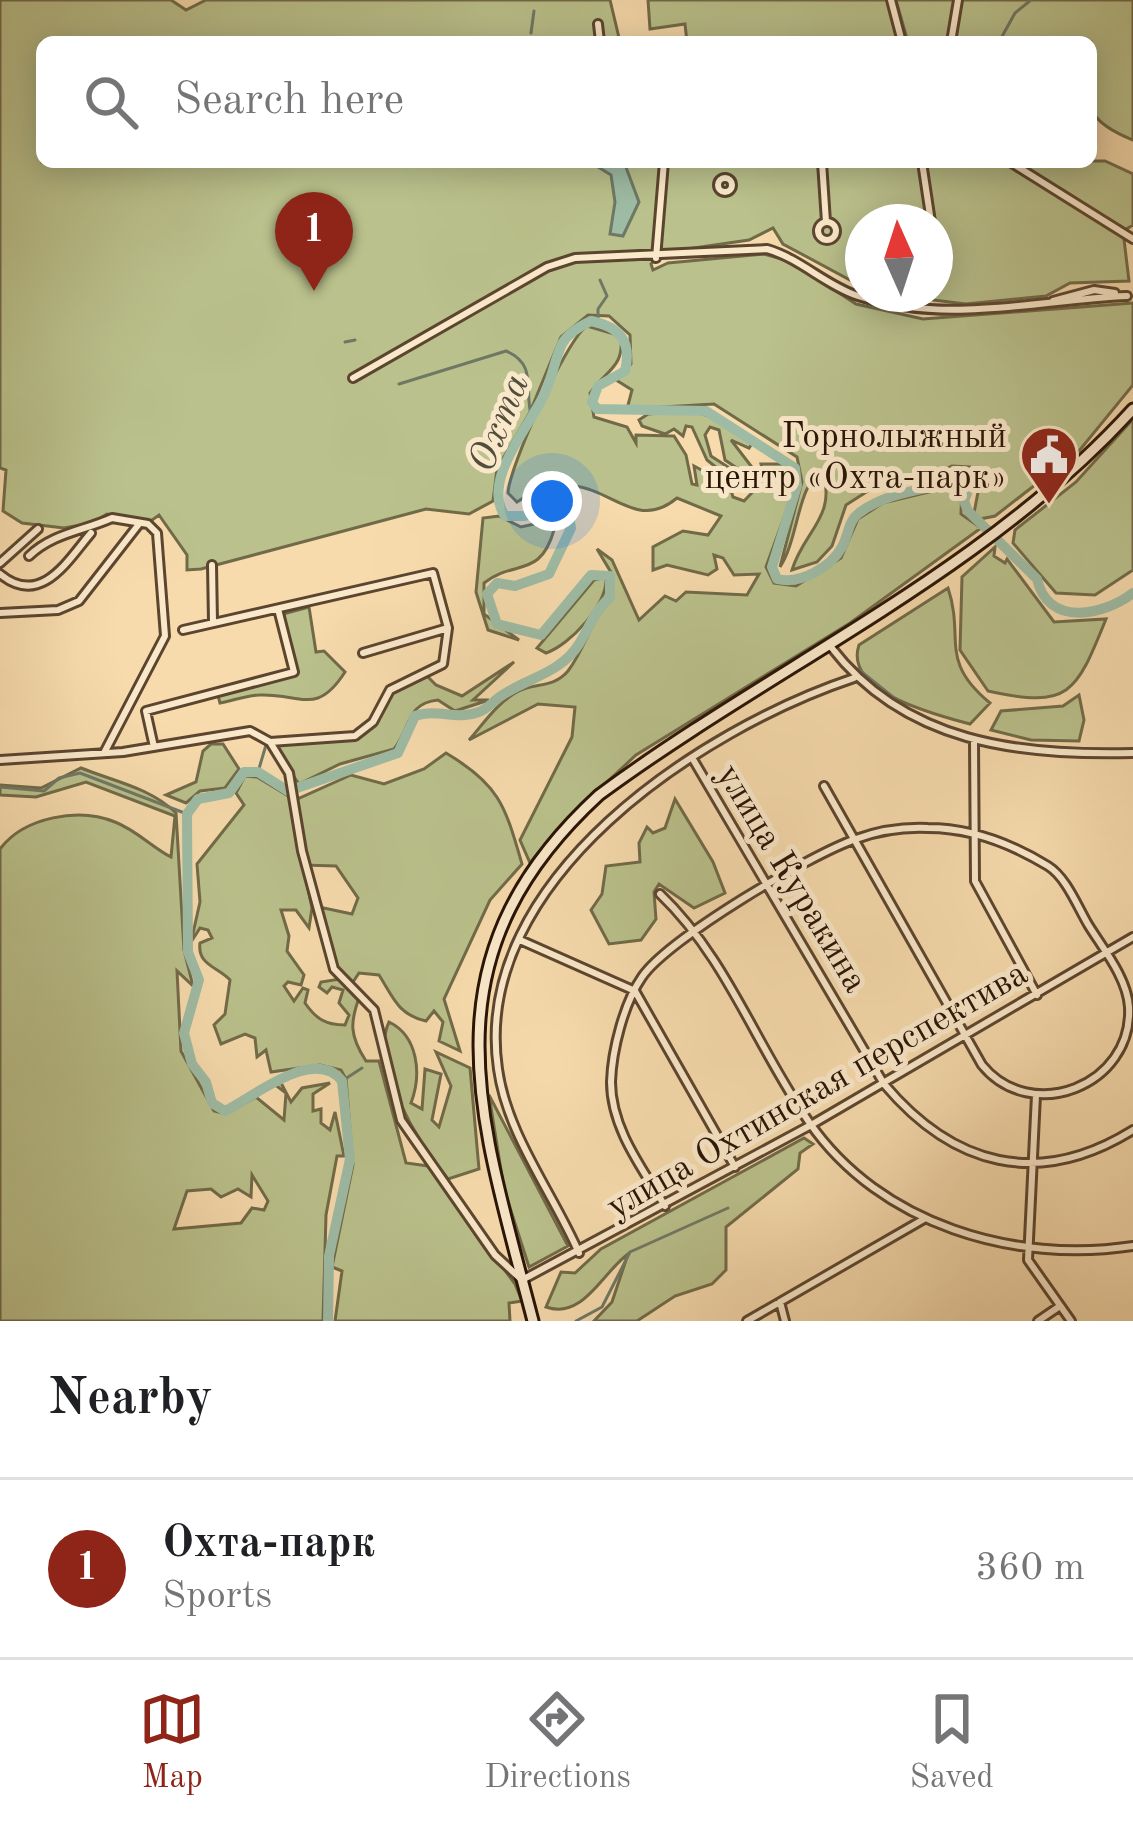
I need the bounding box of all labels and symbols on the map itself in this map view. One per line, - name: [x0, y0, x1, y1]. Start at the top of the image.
- pin: 1: [275, 192, 353, 291]
- north arrow: [845, 204, 953, 312]
- water label: Охта: [463, 369, 537, 478]
- place label: Горнолыжный центр «Охта-парк»: [704, 420, 1007, 497]
- public building icon: Горнолыжный центр «Охта-парк»: [1018, 424, 1080, 506]
- your location: [522, 471, 582, 531]
- street label: улица Куракина: [708, 759, 873, 999]
- street label: улица Охтинская перспектива: [602, 956, 1035, 1227]

